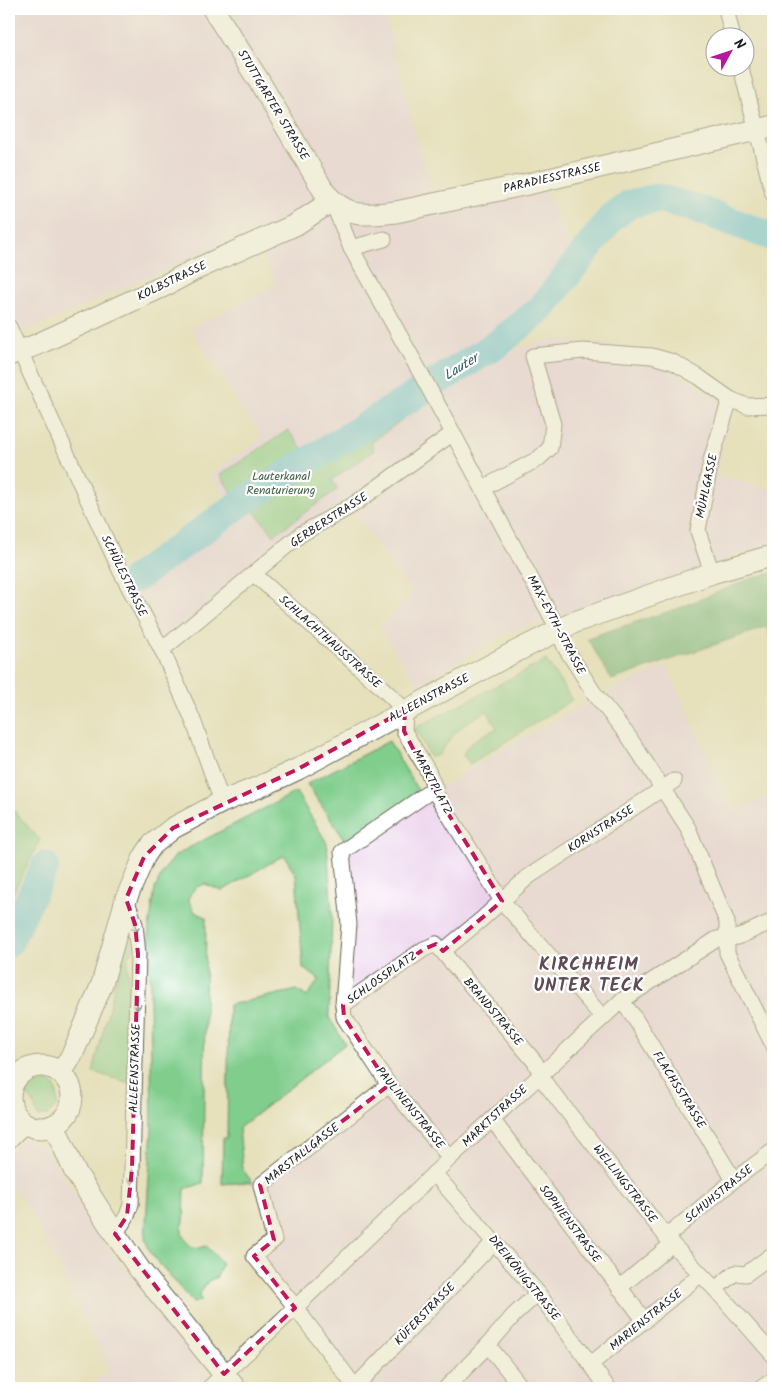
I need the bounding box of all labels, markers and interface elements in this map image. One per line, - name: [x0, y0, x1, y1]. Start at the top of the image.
- north arrow: [704, 28, 754, 78]
- text: N: [728, 34, 751, 55]
- street label: STUTTGARTER STRASSE: [232, 46, 314, 165]
- street label: PARADIESSTRASSE: [501, 157, 604, 198]
- street label: KOLBSTRASSE: [134, 255, 211, 306]
- water label: Lauter: [439, 346, 485, 386]
- street label: MÜHLGASSE: [691, 451, 723, 520]
- park label: Lauterkanal Renaturierung: [247, 467, 316, 500]
- street label: GERBERSTRASSE: [286, 487, 373, 552]
- street label: SCHÜLESTRASSE: [96, 532, 153, 621]
- street label: MAX-EYTH-STRASSE: [522, 572, 591, 679]
- street label: SCHLACHTHAUSSTRASSE: [274, 590, 386, 694]
- street label: ALLEENSTRASSE: [385, 668, 474, 727]
- street label: MARKTPLATZ: [407, 746, 457, 818]
- street label: KORNSTRASSE: [564, 800, 639, 858]
- one-way arrow: [130, 917, 140, 933]
- street label: SCHLOSSPLATZ: [343, 947, 421, 1009]
- district label: KIRCHHEIM UNTER TECK: [533, 951, 645, 1001]
- street label: BRANDSTRASSE: [459, 973, 528, 1051]
- one-way arrow: [132, 994, 142, 1010]
- street label: ALLEENSTRASSE: [124, 1022, 146, 1113]
- street label: FLACHSSTRASSE: [647, 1047, 711, 1133]
- street label: PAULINENSTRASSE: [371, 1063, 450, 1154]
- street label: MARKTSTRASSE: [458, 1080, 533, 1152]
- street label: MARSTALLGASSE: [260, 1118, 345, 1190]
- street label: WELLINGSTRASSE: [588, 1141, 663, 1228]
- street label: SCHUHSTRASSE: [681, 1160, 758, 1228]
- one-way arrow: [127, 1169, 137, 1185]
- street label: SOPHIENSTRASSE: [534, 1181, 606, 1268]
- street label: DREIKÖNIGSTRASSE: [483, 1231, 565, 1326]
- street label: KÜFERSTRASSE: [390, 1277, 461, 1350]
- street label: MARIENSTRASSE: [605, 1284, 688, 1356]

